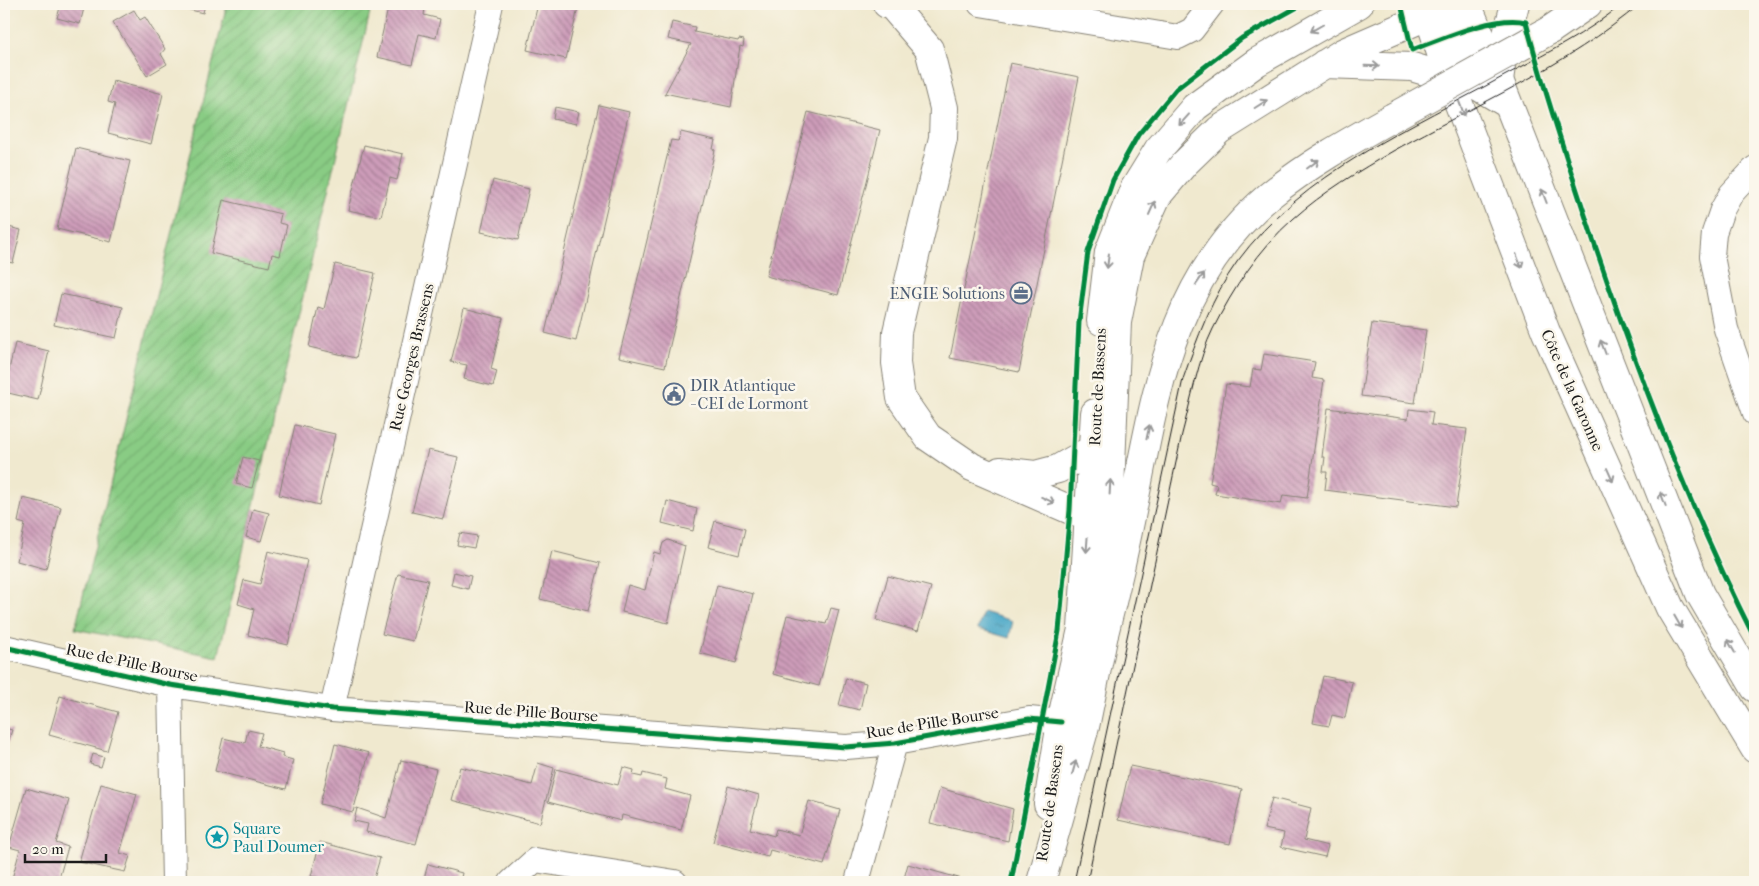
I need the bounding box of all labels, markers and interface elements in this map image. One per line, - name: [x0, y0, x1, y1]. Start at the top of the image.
- one-way arrow: [1309, 23, 1324, 33]
- one-way arrow: [1364, 61, 1380, 71]
- one-way arrow: [1253, 99, 1267, 109]
- one-way arrow: [1457, 101, 1467, 116]
- one-way arrow: [1178, 114, 1190, 127]
- one-way arrow: [1306, 159, 1320, 169]
- one-way arrow: [1539, 189, 1548, 204]
- one-way arrow: [1147, 201, 1157, 216]
- one-way arrow: [1103, 253, 1113, 269]
- one-way arrow: [1515, 253, 1524, 268]
- one-way arrow: [1195, 272, 1205, 286]
- street label: Rue Georges Brassens: [385, 281, 438, 433]
- office icon: ENGIE Solutions: [1009, 281, 1033, 305]
- place label: ENGIE Solutions: [889, 284, 1005, 303]
- street label: Côte de la Garonne: [1537, 326, 1608, 454]
- street label: Route de Bassens: [1085, 327, 1110, 447]
- one-way arrow: [1598, 340, 1608, 355]
- place label: DIR Atlantique - CEI de Lormont: [690, 376, 809, 413]
- public building icon: DIR Atlantique - CEI de Lormont: [662, 382, 686, 406]
- one-way arrow: [1144, 425, 1153, 441]
- one-way arrow: [1606, 467, 1616, 482]
- one-way arrow: [1106, 479, 1115, 495]
- one-way arrow: [1657, 491, 1666, 506]
- one-way arrow: [1040, 496, 1055, 506]
- one-way arrow: [1083, 537, 1092, 553]
- one-way arrow: [1674, 615, 1684, 629]
- street label: Rue de Pille Bourse: [64, 639, 200, 686]
- one-way arrow: [1725, 639, 1735, 653]
- street label: Rue de Pille Bourse: [463, 697, 599, 726]
- street label: Rue de Pille Bourse: [864, 703, 1000, 742]
- street label: Route de Bassens: [1032, 743, 1067, 863]
- one-way arrow: [1069, 760, 1079, 776]
- place label: Square Paul Doumer: [233, 819, 324, 856]
- place icon: Square Paul Doumer: [205, 825, 229, 849]
- scale bar: [25, 831, 106, 863]
- text: 20 m: [32, 840, 64, 858]

